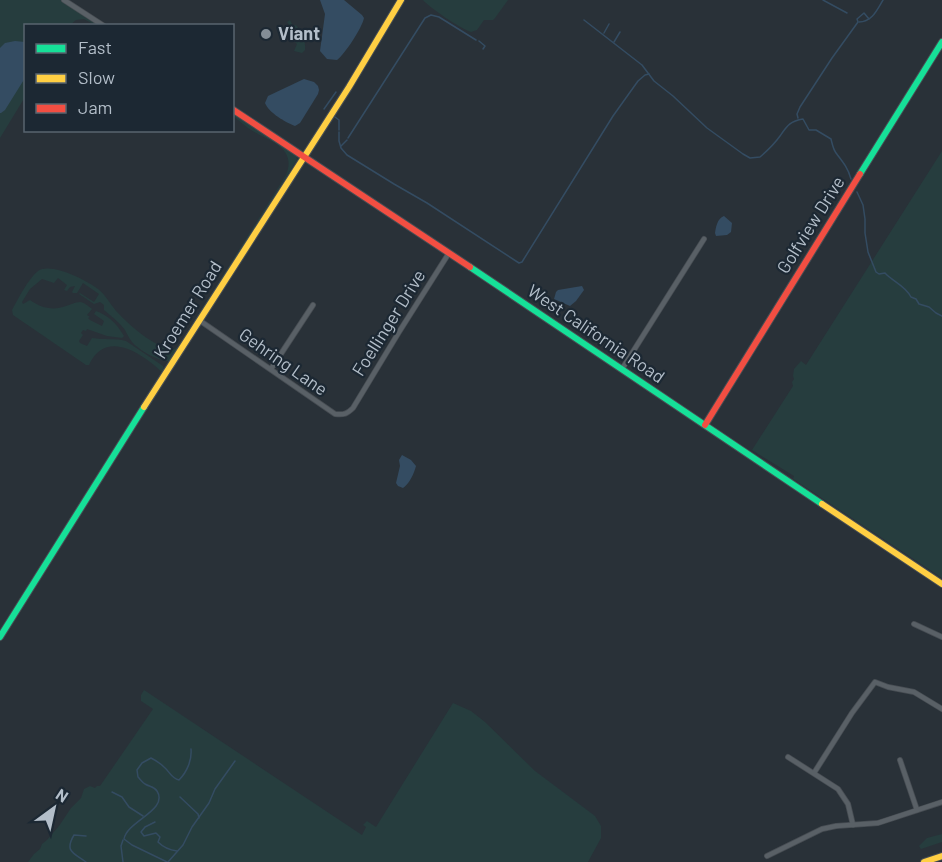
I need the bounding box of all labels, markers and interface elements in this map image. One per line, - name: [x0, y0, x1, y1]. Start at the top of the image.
- place label: Viant: [278, 22, 320, 44]
- legend: [24, 24, 234, 132]
- marker: Viant: [259, 27, 273, 41]
- text: Fast: [78, 36, 112, 58]
- text: Slow: [78, 66, 115, 88]
- text: Jam: [78, 96, 112, 118]
- street label: Golfview Drive: [772, 172, 849, 277]
- street label: Kroemer Road: [148, 257, 226, 362]
- street label: Foellinger Drive: [347, 265, 430, 380]
- street label: West California Road: [524, 279, 669, 387]
- street label: Gehring Lane: [235, 323, 332, 400]
- north arrow: [24, 778, 84, 838]
- text: N: [53, 784, 72, 806]

